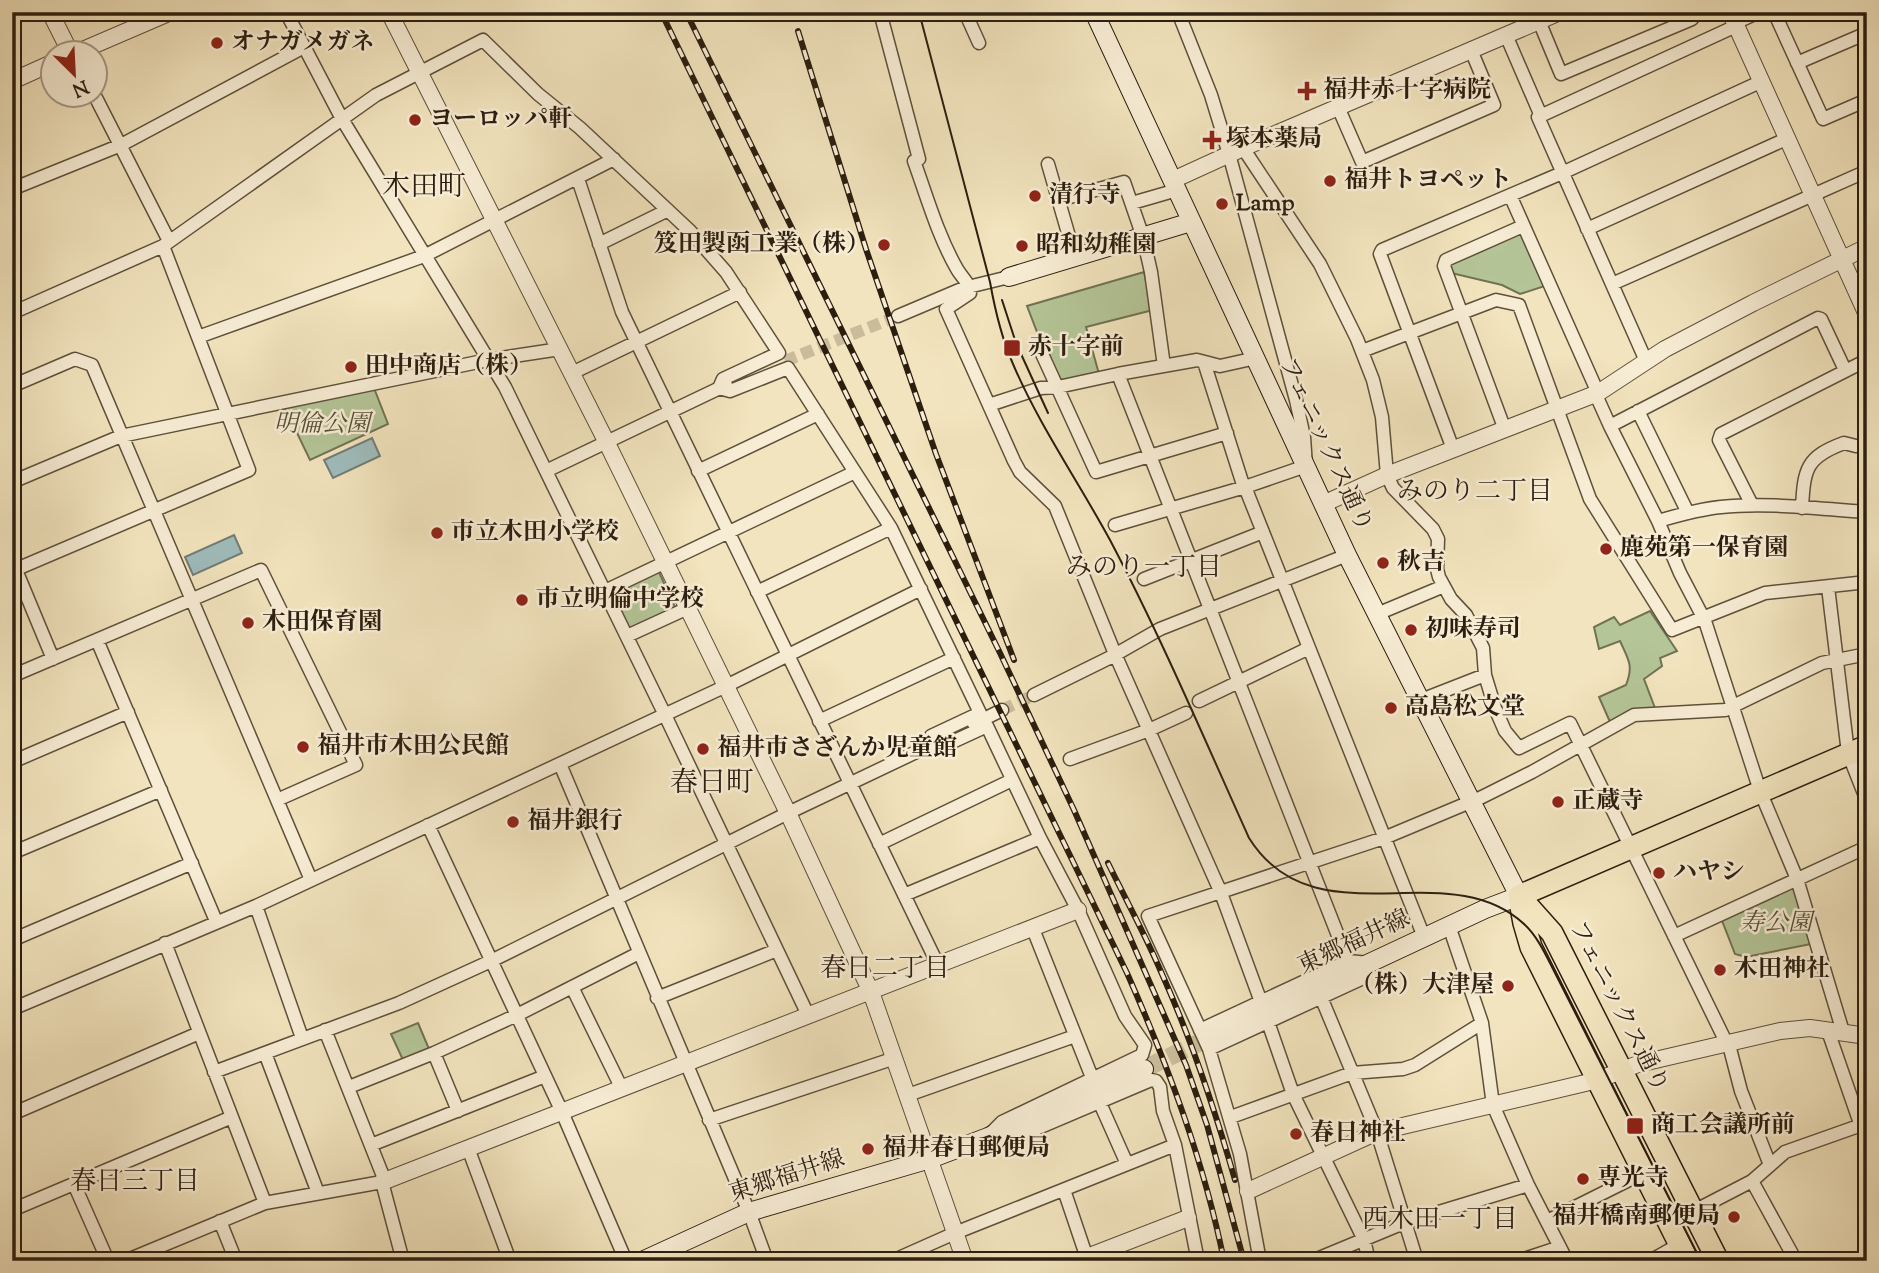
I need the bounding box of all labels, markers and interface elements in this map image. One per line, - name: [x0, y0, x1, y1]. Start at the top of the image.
- place label: オナガメガネ: [231, 26, 375, 60]
- marker: オナガメガネ: [209, 35, 225, 51]
- north arrow: [38, 38, 108, 108]
- text: N: [67, 72, 92, 103]
- place label: 福井赤十字病院: [1323, 74, 1491, 108]
- marker: 福井赤十字病院: [1297, 81, 1317, 101]
- place label: ヨーロッパ軒: [429, 103, 573, 137]
- marker: ヨーロッパ軒: [407, 112, 423, 128]
- place label: 塚本薬局: [1226, 123, 1322, 157]
- marker: 塚本薬局: [1204, 132, 1220, 148]
- place label: 福井トヨペット: [1344, 164, 1512, 198]
- district label: 木田町: [382, 168, 466, 208]
- marker: 福井トヨペット: [1322, 173, 1338, 189]
- place label: 清行寺: [1049, 179, 1121, 213]
- place label: Lamp: [1236, 187, 1294, 221]
- marker: 清行寺: [1027, 188, 1043, 204]
- marker: Lamp: [1214, 196, 1230, 212]
- place label: 笈田製函工業（株）: [654, 228, 870, 262]
- place label: 昭和幼稚園: [1036, 229, 1156, 263]
- marker: 笈田製函工業（株）: [876, 237, 892, 253]
- marker: 昭和幼稚園: [1014, 238, 1030, 254]
- place label: 赤十字前: [1028, 331, 1124, 365]
- marker: 赤十字前: [1002, 338, 1022, 358]
- place label: 田中商店（株）: [365, 350, 533, 384]
- street label: フェニックス通り: [1270, 352, 1380, 538]
- marker: 田中商店（株）: [343, 359, 359, 375]
- park label: 明倫公園: [274, 408, 374, 442]
- district label: みのり二丁目: [1397, 474, 1553, 511]
- place label: 市立木田小学校: [451, 516, 619, 550]
- marker: 市立木田小学校: [429, 525, 445, 541]
- place label: 鹿苑第一保育園: [1620, 532, 1788, 566]
- marker: 鹿苑第一保育園: [1598, 541, 1614, 557]
- place label: 秋吉: [1397, 546, 1445, 580]
- district label: みのり一丁目: [1066, 550, 1222, 587]
- marker: 秋吉: [1375, 555, 1391, 571]
- place label: 市立明倫中学校: [536, 583, 704, 617]
- marker: 市立明倫中学校: [514, 592, 530, 608]
- place label: 木田保育園: [262, 606, 382, 640]
- place label: 初味寿司: [1425, 613, 1521, 647]
- marker: 木田保育園: [240, 615, 256, 631]
- marker: 初味寿司: [1403, 622, 1419, 638]
- place label: 高島松文堂: [1405, 691, 1525, 725]
- marker: 高島松文堂: [1383, 700, 1399, 716]
- place label: 福井市木田公民館: [317, 730, 509, 764]
- place label: 福井市さざんか児童館: [717, 732, 957, 766]
- marker: 福井市木田公民館: [295, 739, 311, 755]
- marker: 福井市さざんか児童館: [695, 741, 711, 757]
- district label: 春日町: [670, 764, 754, 804]
- place label: 正蔵寺: [1572, 785, 1644, 819]
- marker: 正蔵寺: [1550, 794, 1566, 810]
- place label: 福井銀行: [527, 805, 623, 839]
- marker: 福井銀行: [505, 814, 521, 830]
- place label: ハヤシ: [1673, 856, 1745, 890]
- marker: ハヤシ: [1651, 865, 1667, 881]
- street label: 東郷福井線: [1292, 902, 1416, 984]
- park label: 寿公園: [1740, 907, 1816, 941]
- street label: フェニックス通り: [1560, 915, 1676, 1099]
- district label: 春日二丁目: [820, 951, 950, 988]
- place label: 木田神社: [1734, 953, 1830, 987]
- marker: 木田神社: [1712, 962, 1728, 978]
- place label: （株）大津屋: [1350, 969, 1494, 1003]
- marker: （株）大津屋: [1500, 978, 1516, 994]
- place label: 商工会議所前: [1651, 1109, 1795, 1143]
- marker: 商工会議所前: [1625, 1116, 1645, 1136]
- place label: 春日神社: [1310, 1117, 1406, 1151]
- marker: 春日神社: [1288, 1126, 1304, 1142]
- place label: 福井春日郵便局: [882, 1132, 1050, 1166]
- marker: 福井春日郵便局: [860, 1141, 876, 1157]
- street label: 東郷福井線: [725, 1142, 849, 1212]
- place label: 専光寺: [1597, 1162, 1669, 1196]
- district label: 春日三丁目: [70, 1164, 200, 1201]
- marker: 専光寺: [1575, 1171, 1591, 1187]
- place label: 福井橋南郵便局: [1552, 1200, 1720, 1234]
- district label: 西木田一丁目: [1362, 1202, 1518, 1239]
- marker: 福井橋南郵便局: [1726, 1209, 1742, 1225]

